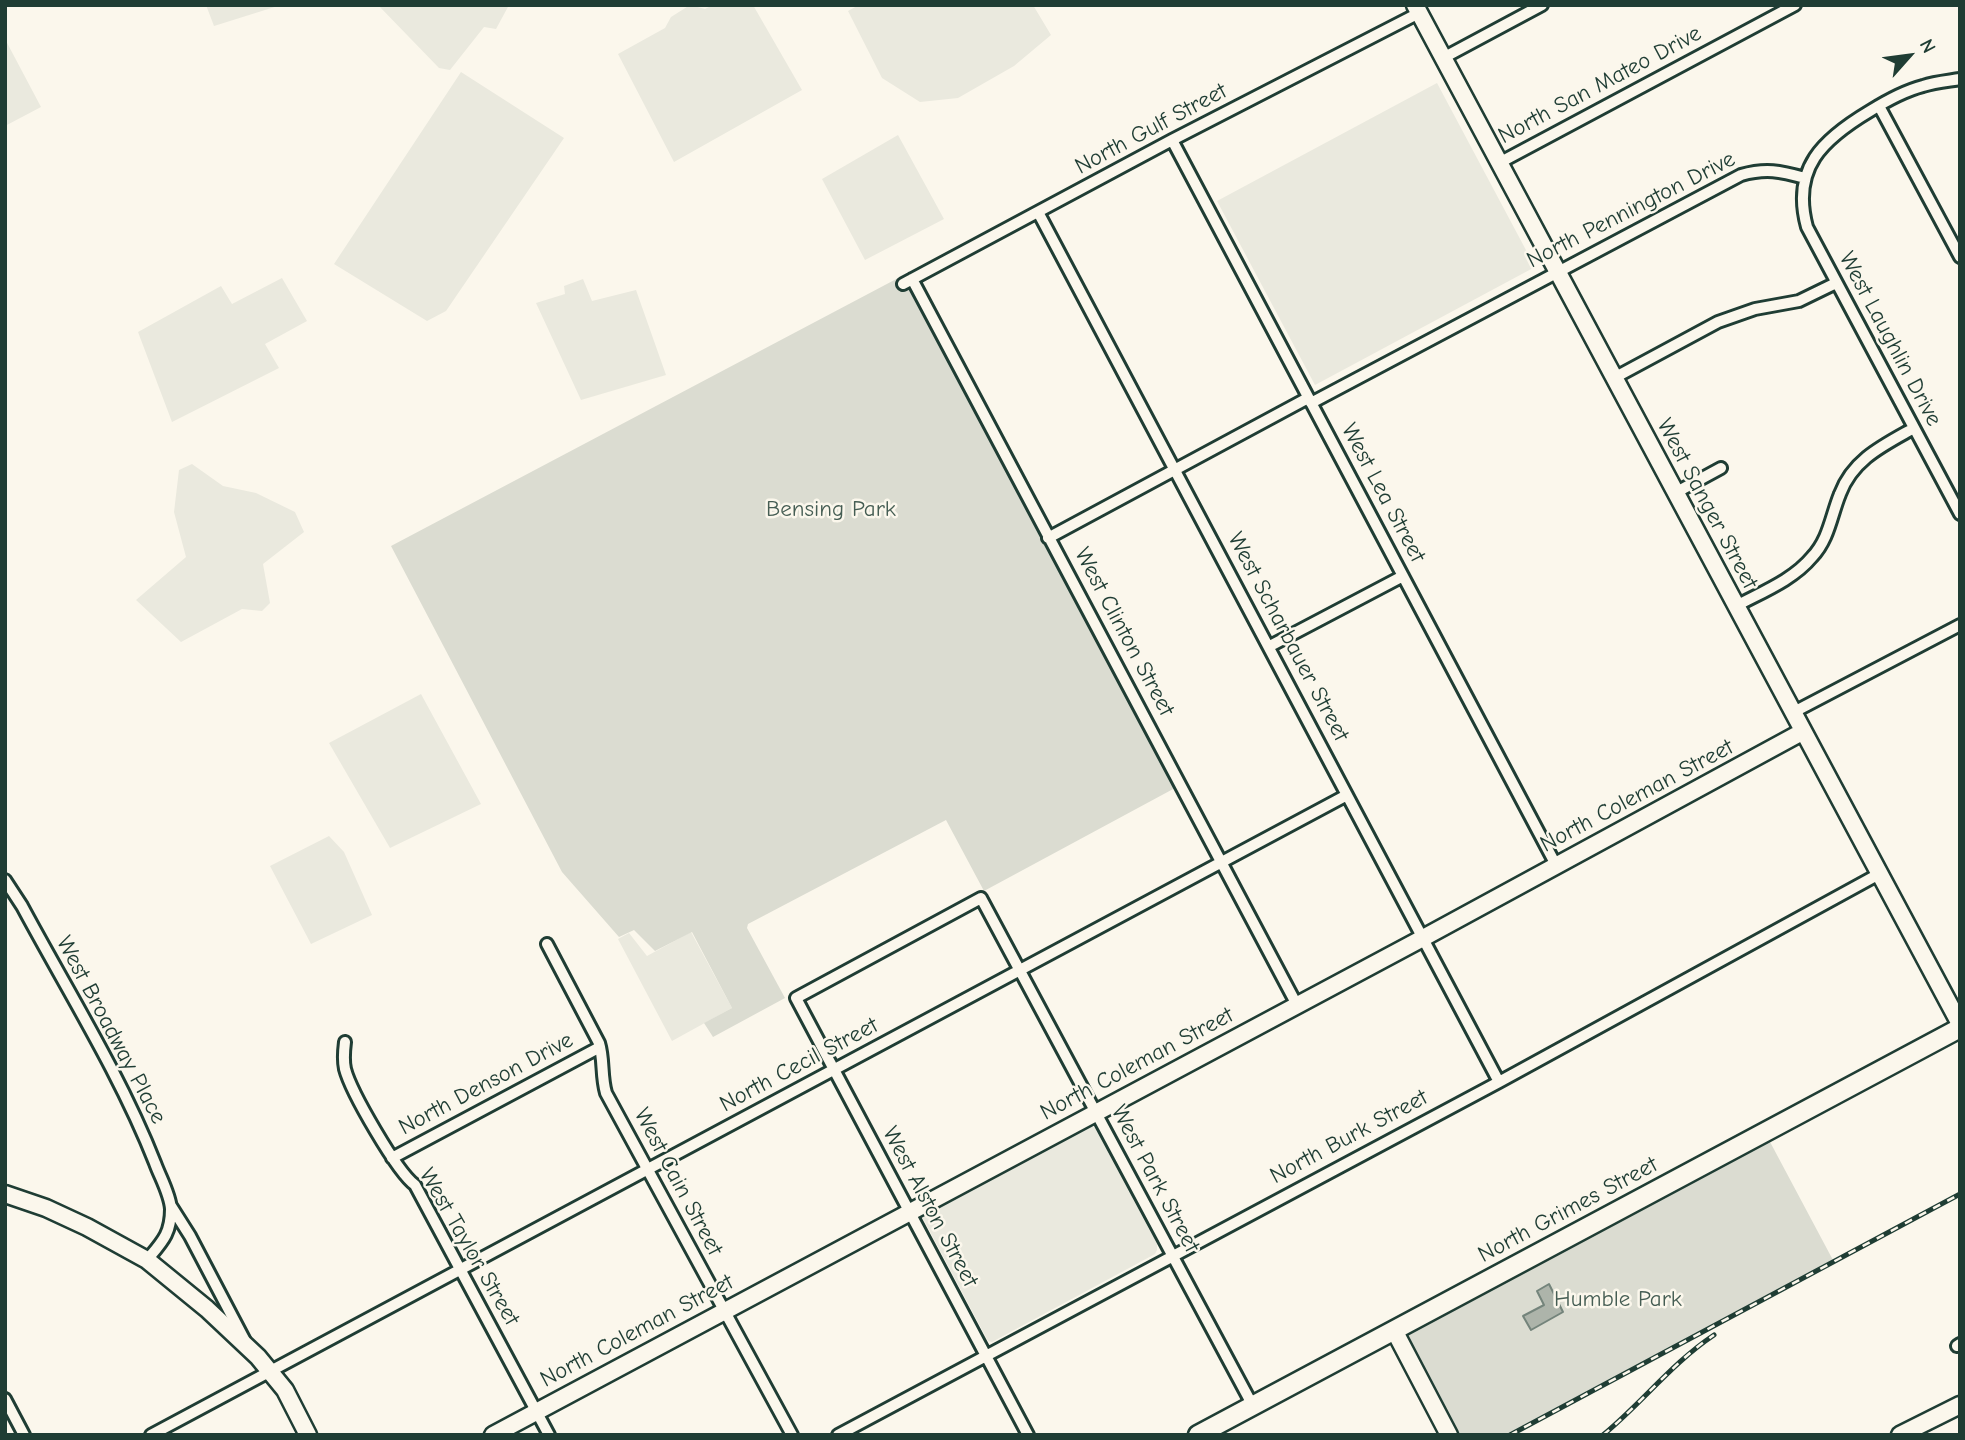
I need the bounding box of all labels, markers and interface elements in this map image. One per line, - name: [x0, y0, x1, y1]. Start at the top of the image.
- street label: North San Mateo Drive: [1494, 20, 1706, 150]
- north arrow: [1874, 21, 1944, 91]
- text: N: [1915, 35, 1940, 57]
- street label: North Gulf Street: [1070, 77, 1232, 181]
- street label: North Pennington Drive: [1522, 145, 1740, 275]
- street label: West Laughlin Drive: [1832, 247, 1948, 431]
- street label: West Sanger Street: [1650, 414, 1764, 594]
- street label: West Lea Street: [1335, 419, 1431, 567]
- park label: Bensing Park: [766, 495, 896, 523]
- street label: West Scharbauer Street: [1221, 528, 1355, 746]
- street label: West Clinton Street: [1068, 543, 1180, 721]
- street label: North Coleman Street: [1536, 733, 1738, 859]
- street label: West Broadway Place: [50, 931, 172, 1129]
- street label: North Coleman Street: [1036, 1001, 1238, 1127]
- street label: North Cecil Street: [715, 1012, 883, 1118]
- street label: North Denson Drive: [394, 1026, 578, 1142]
- street label: North Burk Street: [1265, 1084, 1433, 1190]
- street label: West Park Street: [1105, 1101, 1205, 1257]
- street label: West Cain Street: [628, 1104, 728, 1260]
- street label: West Alston Street: [876, 1122, 984, 1292]
- street label: North Grimes Street: [1474, 1151, 1662, 1269]
- street label: West Taylor Street: [413, 1163, 525, 1331]
- street label: North Coleman Street: [536, 1268, 738, 1394]
- park label: Humble Park: [1554, 1285, 1682, 1313]

